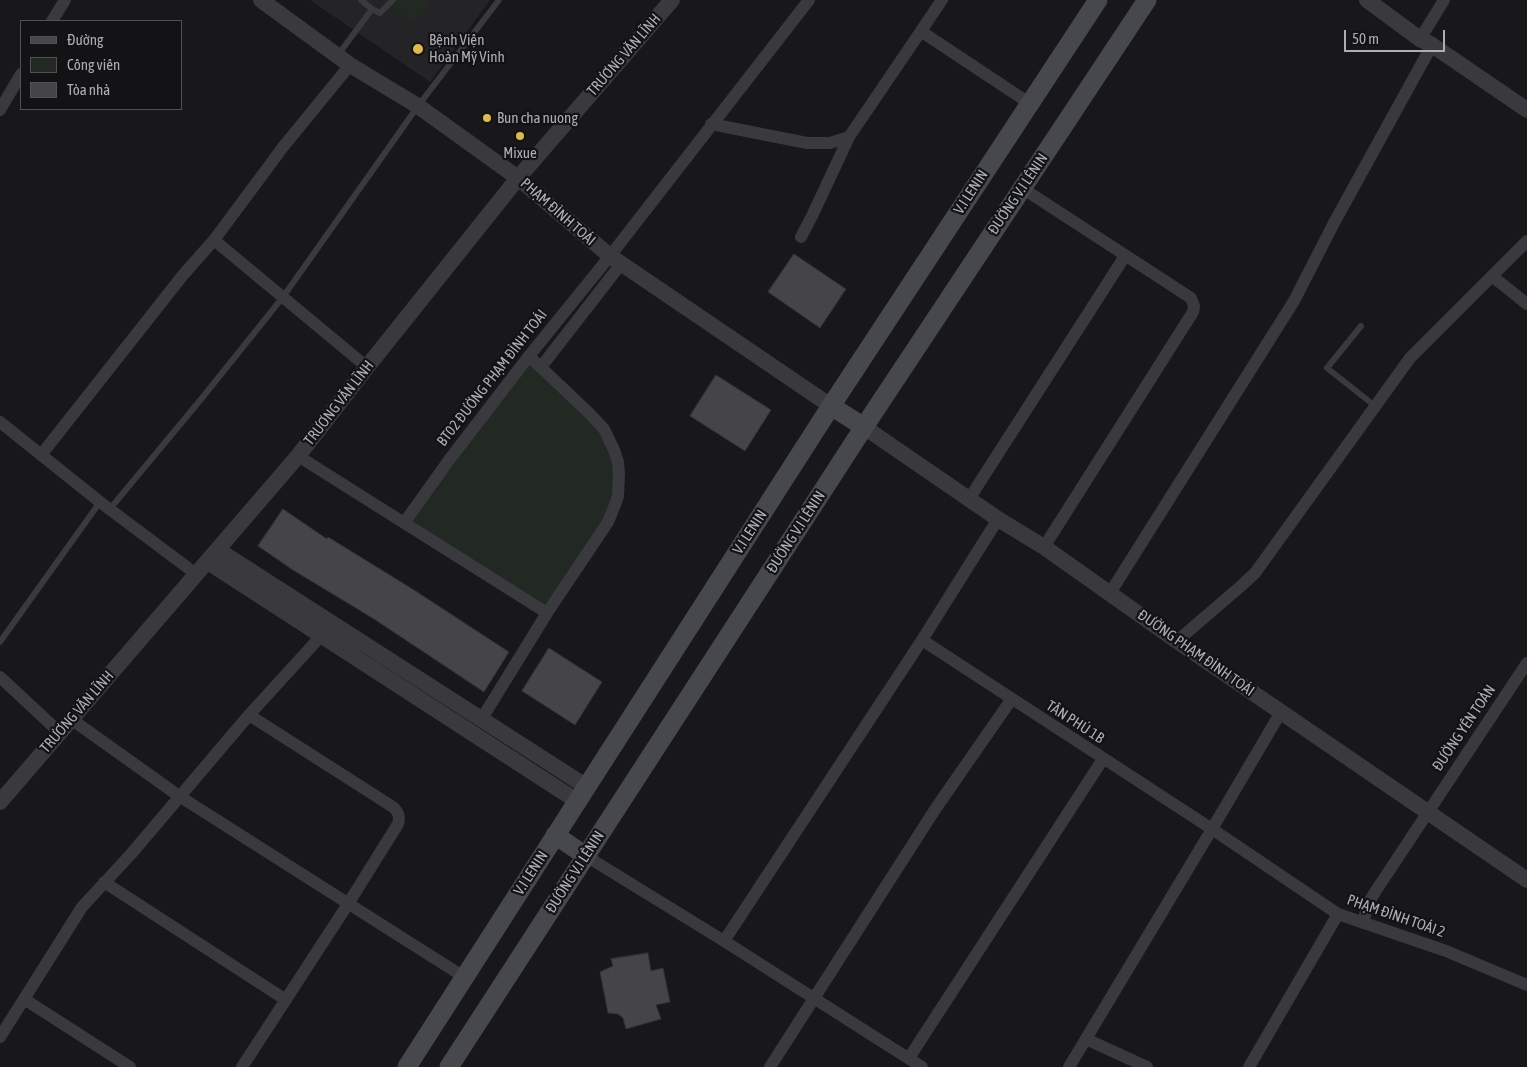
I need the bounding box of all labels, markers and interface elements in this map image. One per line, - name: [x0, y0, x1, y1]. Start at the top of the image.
- street label: TRƯƠNG VĂN LĨNH: [583, 10, 665, 100]
- legend: [20, 20, 182, 110]
- scale bar: [1347, 20, 1448, 52]
- text: 50 m: [1352, 30, 1379, 47]
- text: Đường: [67, 31, 103, 48]
- place label: Bệnh Viện Hoàn Mỹ Vinh: [429, 31, 505, 66]
- marker: Bệnh Viện Hoàn Mỹ Vinh: [411, 42, 425, 56]
- text: Công viên: [67, 56, 120, 73]
- text: Tòa nhà: [67, 81, 110, 98]
- place label: Bun cha nuong: [497, 109, 578, 127]
- marker: Bun cha nuong: [481, 112, 493, 124]
- marker: Mixue: [514, 130, 526, 142]
- place label: Mixue: [503, 144, 537, 162]
- street label: ĐƯỜNG V.I LÊNIN: [984, 150, 1052, 238]
- street label: V.I LENIN: [950, 167, 992, 217]
- street label: PHẠM ĐÌNH TOÁI: [517, 175, 599, 249]
- street label: BT02 ĐƯỜNG PHẠM ĐÌNH TOÁI: [433, 306, 551, 450]
- street label: TRƯƠNG VĂN LĨNH: [300, 357, 378, 449]
- street label: ĐƯỜNG V.I LÊNIN: [763, 488, 829, 576]
- street label: V.I LENIN: [729, 507, 771, 557]
- street label: ĐƯỜNG PHẠM ĐÌNH TOÁI: [1134, 606, 1258, 700]
- street label: TRƯƠNG VĂN LĨNH: [36, 667, 118, 757]
- street label: ĐƯỜNG YÊN TOÀN: [1429, 681, 1499, 775]
- street label: TÂN PHÚ 1B: [1043, 697, 1107, 747]
- street label: ĐƯỜNG V.I LÊNIN: [542, 828, 608, 916]
- street label: V.I LENIN: [510, 848, 552, 898]
- street label: PHẠM ĐÌNH TOÁI 2: [1345, 891, 1447, 941]

